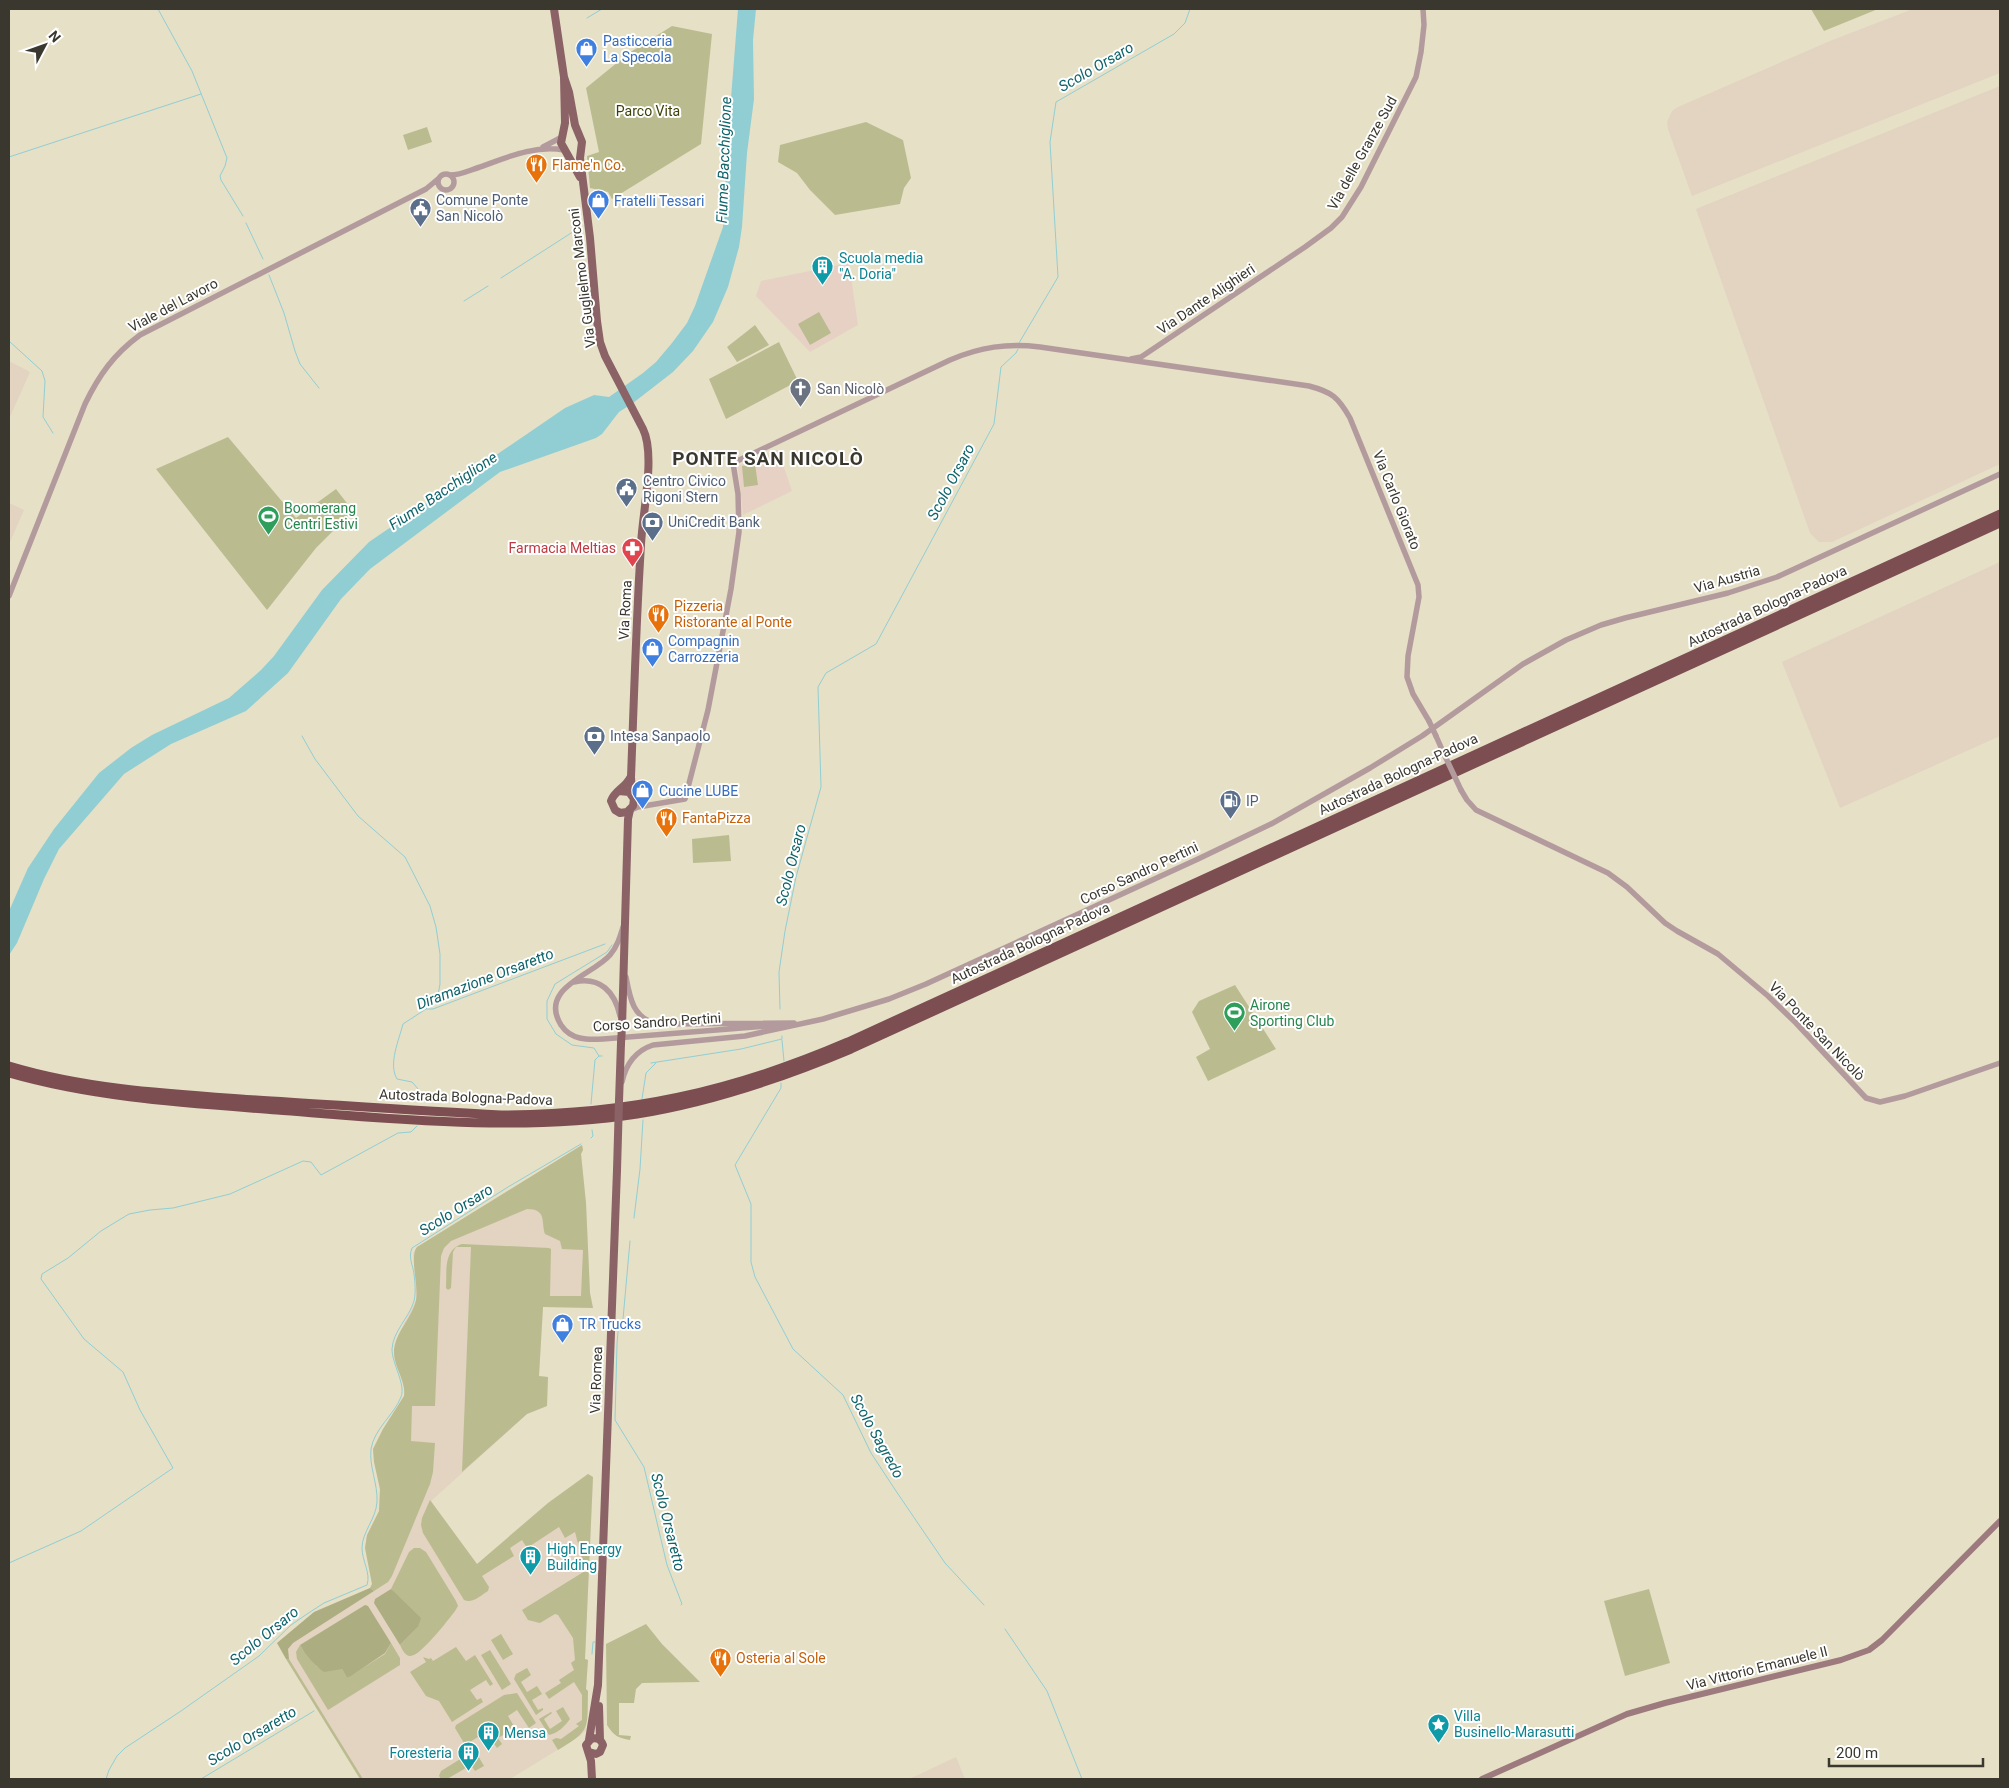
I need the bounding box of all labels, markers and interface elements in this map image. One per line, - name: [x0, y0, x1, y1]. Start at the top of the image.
- north arrow: [20, 20, 70, 70]
- text: N: [46, 27, 64, 45]
- place label: Pasticceria La Specola: [603, 33, 672, 65]
- shop icon: Pasticceria La Specola: [575, 37, 599, 68]
- water label: Scolo Orsaro: [1055, 38, 1137, 96]
- street label: Via delle Granze Sud: [1324, 93, 1400, 213]
- water label: Fiume Bacchiglione: [713, 96, 735, 224]
- park label: Parco Vita: [616, 103, 680, 119]
- restaurant icon: Flame'n Co.: [524, 153, 548, 184]
- place label: Flame'n Co.: [552, 157, 625, 173]
- shop icon: Fratelli Tessari: [586, 189, 610, 220]
- place label: Comune Ponte San Nicolò: [436, 192, 528, 224]
- place label: Fratelli Tessari: [614, 193, 704, 209]
- public building icon: Comune Ponte San Nicolò: [408, 196, 432, 227]
- street label: Via Guglielmo Marconi: [565, 207, 599, 349]
- place label: Scuola media "A. Doria": [839, 250, 923, 282]
- building icon: Scuola media "A. Doria": [811, 254, 835, 285]
- street label: Via Dante Alighieri: [1154, 261, 1258, 337]
- street label: Viale del Lavoro: [126, 275, 220, 335]
- church icon: San Nicolò: [789, 377, 813, 408]
- place label: San Nicolò: [817, 381, 884, 397]
- water label: Scolo Orsaro: [923, 441, 979, 523]
- district label: PONTE SAN NICOLÒ: [672, 447, 864, 470]
- water label: Fiume Bacchiglione: [385, 448, 501, 534]
- street label: Via Carlo Giorato: [1370, 448, 1424, 552]
- place label: Centro Civico Rigoni Stern: [643, 473, 726, 505]
- public building icon: Centro Civico Rigoni Stern: [615, 477, 639, 508]
- place label: Boomerang Centri Estivi: [284, 500, 358, 532]
- sports icon: Boomerang Centri Estivi: [256, 504, 280, 535]
- bank icon: UniCredit Bank: [640, 510, 664, 541]
- place label: UniCredit Bank: [668, 514, 761, 530]
- pharmacy icon: Farmacia Meltias: [620, 536, 644, 567]
- place label: Farmacia Meltias: [509, 540, 616, 556]
- street label: Autostrada Bologna-Padova: [1685, 562, 1849, 650]
- street label: Via Austria: [1692, 562, 1762, 596]
- street label: Via Roma: [615, 580, 635, 640]
- place label: Pizzeria Ristorante al Ponte: [674, 598, 792, 630]
- restaurant icon: Pizzeria Ristorante al Ponte: [646, 602, 670, 633]
- place label: Compagnin Carrozzeria: [668, 633, 740, 665]
- shop icon: Compagnin Carrozzeria: [640, 637, 664, 668]
- bank icon: Intesa Sanpaolo: [582, 724, 606, 755]
- place label: Intesa Sanpaolo: [610, 728, 710, 744]
- street label: Autostrada Bologna-Padova: [1316, 730, 1480, 818]
- shop icon: Cucine LUBE: [631, 779, 655, 810]
- place label: Cucine LUBE: [659, 783, 738, 799]
- fuel station icon: IP: [1218, 789, 1242, 820]
- place label: IP: [1246, 793, 1259, 809]
- restaurant icon: FantaPizza: [654, 806, 678, 837]
- place label: FantaPizza: [682, 810, 751, 826]
- water label: Scolo Orsaro: [772, 822, 810, 908]
- street label: Corso Sandro Pertini: [1077, 839, 1201, 907]
- street label: Autostrada Bologna-Padova: [948, 899, 1112, 987]
- water label: Diramazione Orsaretto: [414, 945, 556, 1013]
- street label: Via Ponte San Nicolò: [1766, 978, 1868, 1084]
- place label: Airone Sporting Club: [1250, 997, 1335, 1029]
- sports icon: Airone Sporting Club: [1222, 1001, 1246, 1032]
- street label: Corso Sandro Pertini: [592, 1010, 722, 1034]
- street label: Autostrada Bologna-Padova: [379, 1086, 553, 1108]
- water label: Scolo Orsaro: [416, 1180, 496, 1240]
- shop icon: TR Trucks: [551, 1312, 575, 1343]
- place label: TR Trucks: [579, 1316, 641, 1332]
- street label: Via Romea: [587, 1346, 605, 1414]
- water label: Scolo Sagredo: [846, 1391, 908, 1481]
- water label: Scolo Orsaretto: [647, 1471, 689, 1573]
- place label: High Energy Building: [547, 1541, 622, 1573]
- building icon: High Energy Building: [519, 1545, 543, 1576]
- water label: Scolo Orsaro: [226, 1603, 302, 1669]
- street label: Via Vittorio Emanuele II: [1685, 1643, 1829, 1693]
- restaurant icon: Osteria al Sole: [708, 1646, 732, 1677]
- place label: Osteria al Sole: [736, 1650, 826, 1666]
- water label: Scolo Orsaretto: [204, 1702, 300, 1770]
- place label: Villa Businello-Marasutti: [1454, 1708, 1574, 1740]
- place icon: Villa Businello-Marasutti: [1426, 1712, 1450, 1743]
- building icon: Mensa: [476, 1721, 500, 1752]
- place label: Mensa: [504, 1725, 546, 1741]
- scale bar: [1829, 1736, 1983, 1768]
- building icon: Foresteria: [456, 1741, 480, 1772]
- text: 200 m: [1836, 1744, 1878, 1762]
- place label: Foresteria: [389, 1745, 452, 1761]

